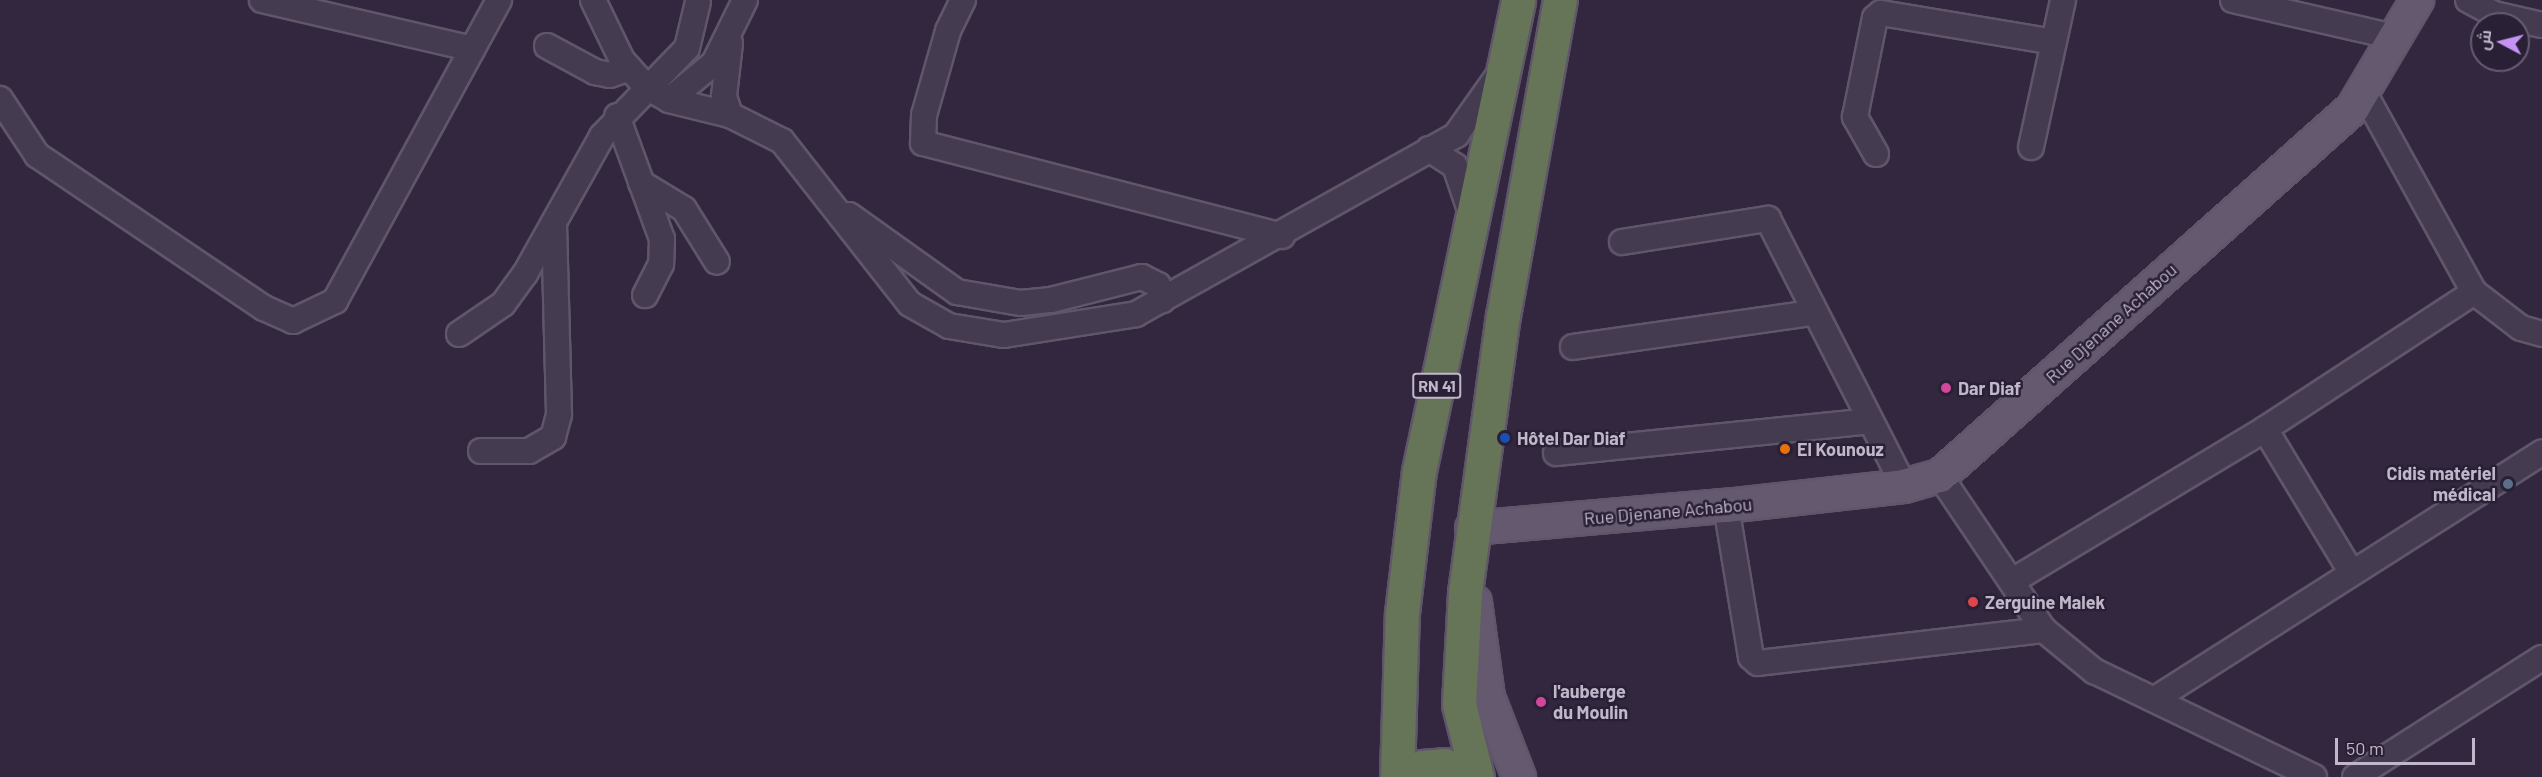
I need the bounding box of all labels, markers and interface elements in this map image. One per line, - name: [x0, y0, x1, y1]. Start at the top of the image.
- north arrow: [2470, 12, 2530, 72]
- text: ش: [2473, 29, 2494, 51]
- street label: Rue Djenane Achabou: [2041, 259, 2181, 387]
- road number: RN 41: [1412, 373, 1462, 399]
- place label: Dar Diaf: [1958, 377, 2021, 399]
- marker: Dar Diaf: [1939, 381, 1953, 395]
- place label: Hôtel Dar Diaf: [1517, 427, 1626, 449]
- marker: Hôtel Dar Diaf: [1498, 431, 1512, 445]
- place label: El Kounouz: [1797, 438, 1884, 460]
- marker: El Kounouz: [1778, 442, 1792, 456]
- place label: Cidis matériel médical: [2387, 463, 2496, 506]
- marker: Cidis matériel médical: [2501, 477, 2515, 491]
- street label: Rue Djenane Achabou: [1583, 493, 1753, 529]
- place label: Zerguine Malek: [1985, 591, 2105, 613]
- marker: Zerguine Malek: [1966, 595, 1980, 609]
- place label: l'auberge du Moulin: [1553, 681, 1628, 724]
- marker: l'auberge du Moulin: [1534, 695, 1548, 709]
- scale bar: [2338, 726, 2478, 764]
- text: 50 m: [2346, 737, 2384, 759]

